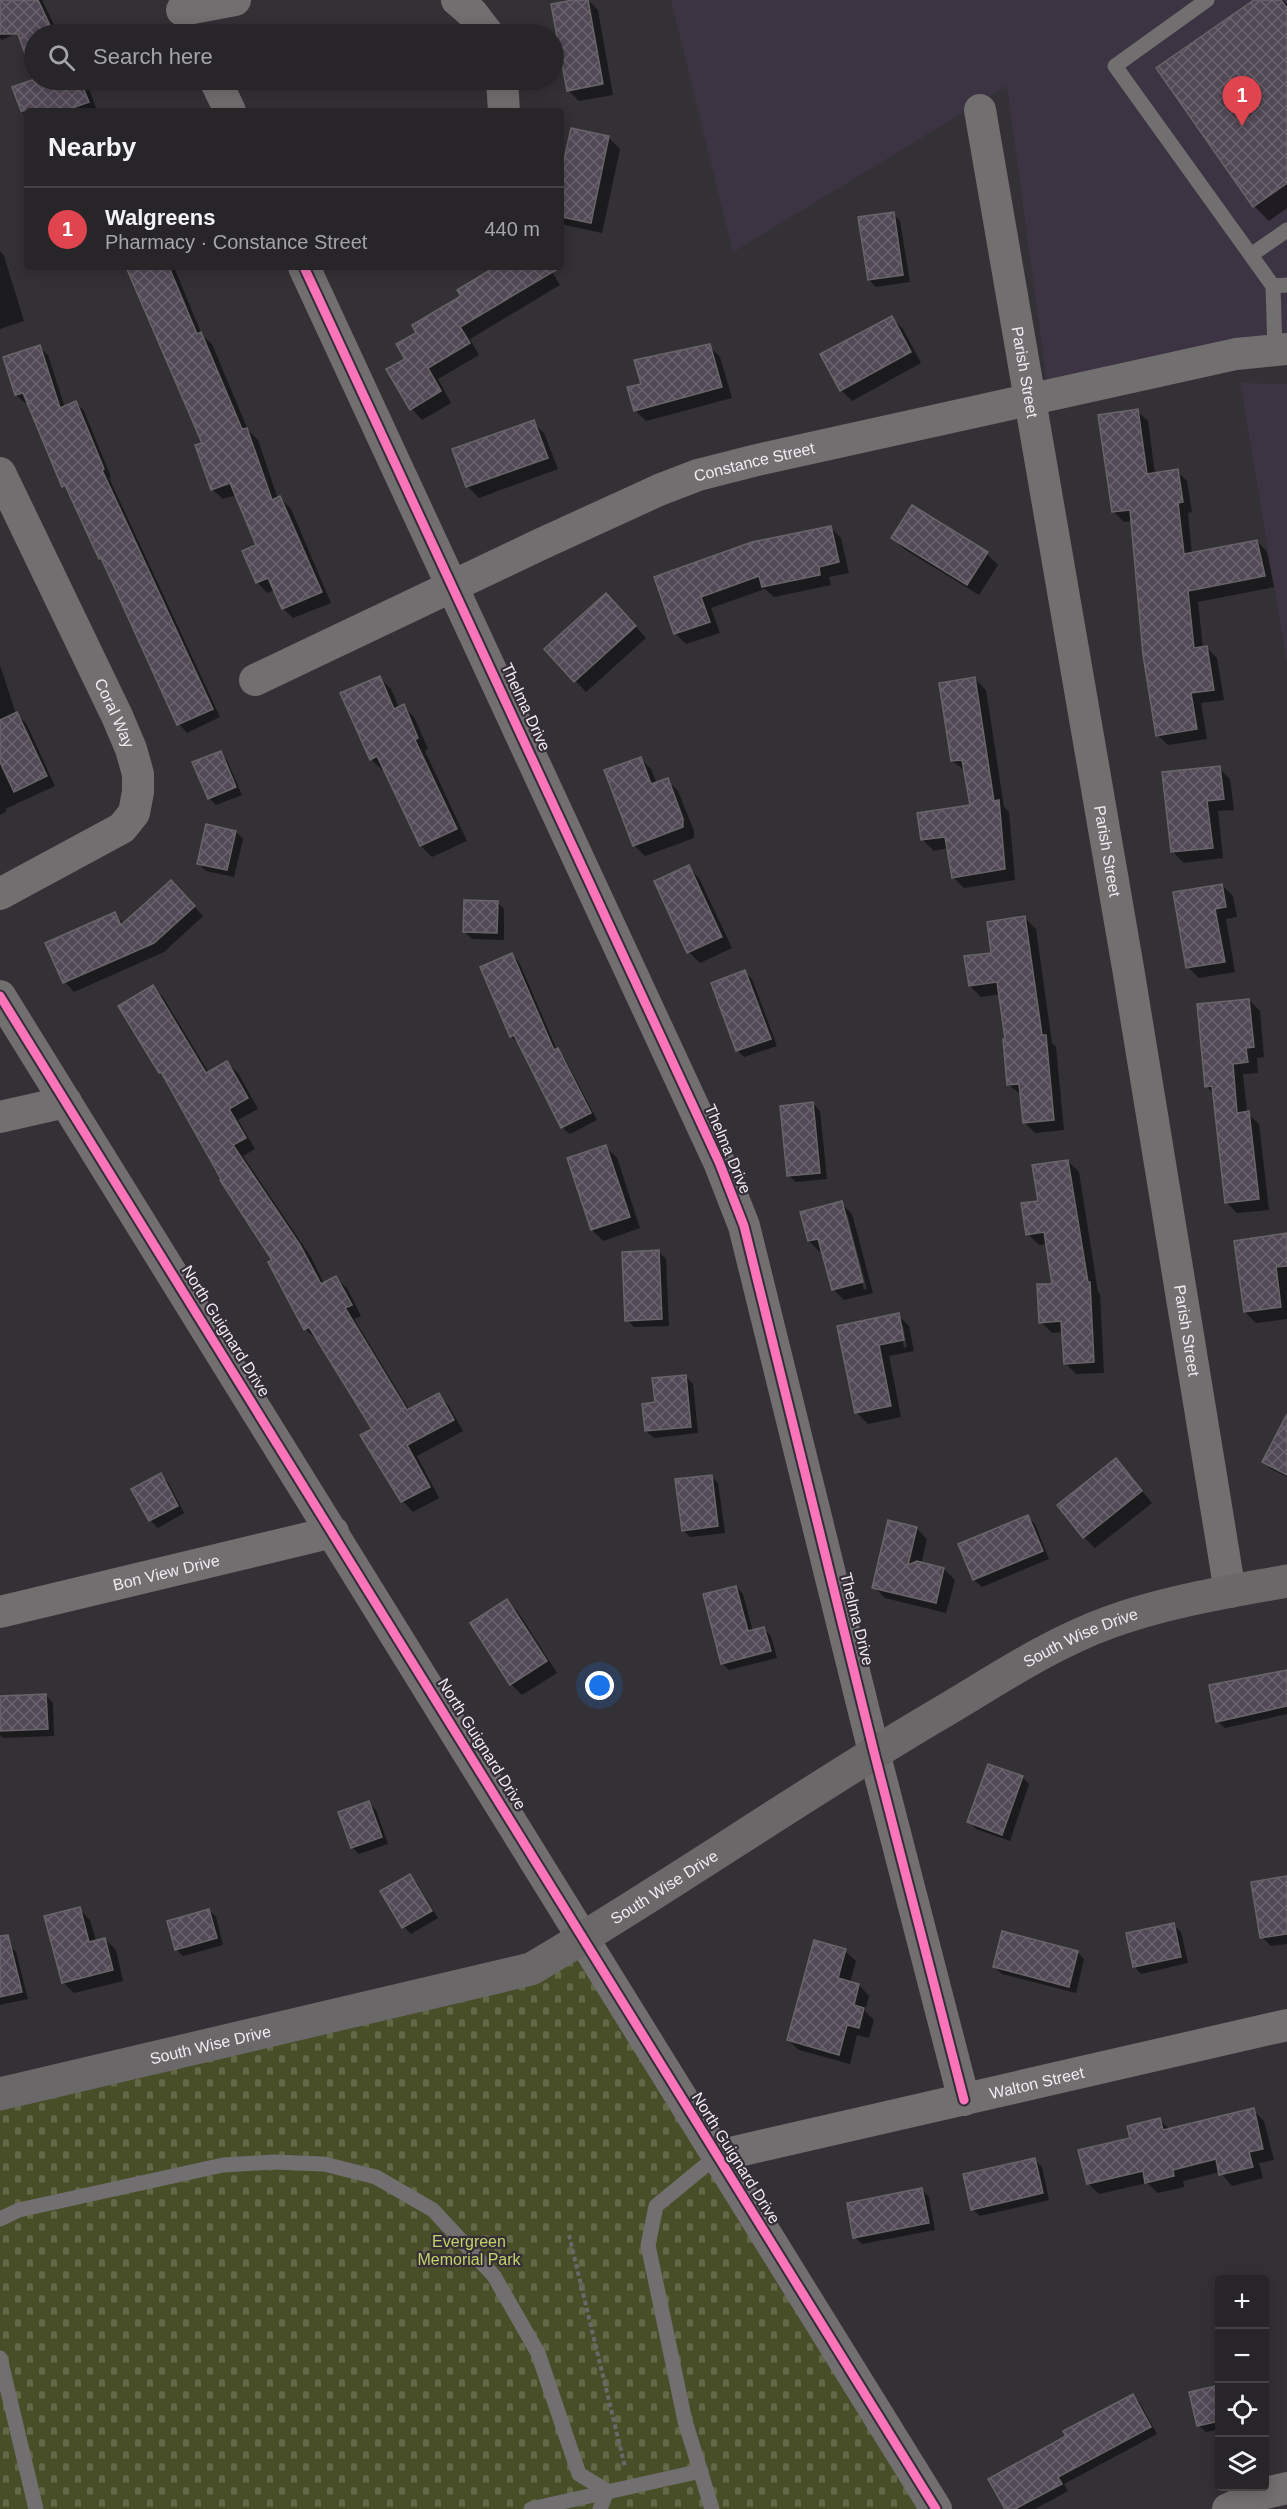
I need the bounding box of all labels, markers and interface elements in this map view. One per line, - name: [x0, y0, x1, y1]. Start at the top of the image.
- search box: [24, 24, 564, 90]
- icon: search: [45, 41, 78, 74]
- text: Search here: [93, 44, 213, 69]
- pin: 1: [1222, 76, 1262, 126]
- text: Nearby: [48, 132, 136, 162]
- text: Walgreens: [105, 205, 215, 230]
- text: 1: [62, 218, 73, 240]
- text: 440 m: [484, 218, 540, 240]
- text: Pharmacy · Constance Street: [105, 231, 367, 253]
- street label: Parish Street: [1009, 325, 1042, 420]
- street label: Constance Street: [692, 439, 817, 484]
- street label: Thelma Drive: [498, 660, 554, 754]
- street label: Coral Way: [92, 676, 138, 750]
- street label: Parish Street: [1092, 804, 1124, 899]
- street label: Thelma Drive: [702, 1102, 754, 1196]
- street label: North Guignard Drive: [179, 1262, 273, 1400]
- street label: Parish Street: [1171, 1283, 1203, 1378]
- street label: Bon View Drive: [111, 1551, 221, 1593]
- street label: Thelma Drive: [837, 1571, 877, 1667]
- street label: South Wise Drive: [1020, 1605, 1140, 1670]
- your location: [585, 1671, 614, 1700]
- street label: North Guignard Drive: [435, 1675, 529, 1813]
- street label: South Wise Drive: [607, 1846, 721, 1927]
- street label: South Wise Drive: [148, 2022, 272, 2067]
- street label: Walton Street: [988, 2063, 1086, 2102]
- street label: North Guignard Drive: [689, 2089, 783, 2227]
- park label: Evergreen Memorial Park: [417, 2233, 522, 2268]
- map controls: [1215, 2275, 1269, 2491]
- button: +: [1215, 2275, 1269, 2329]
- button: −: [1215, 2329, 1269, 2383]
- button: locate: [1215, 2383, 1269, 2437]
- button: layers: [1215, 2437, 1269, 2491]

